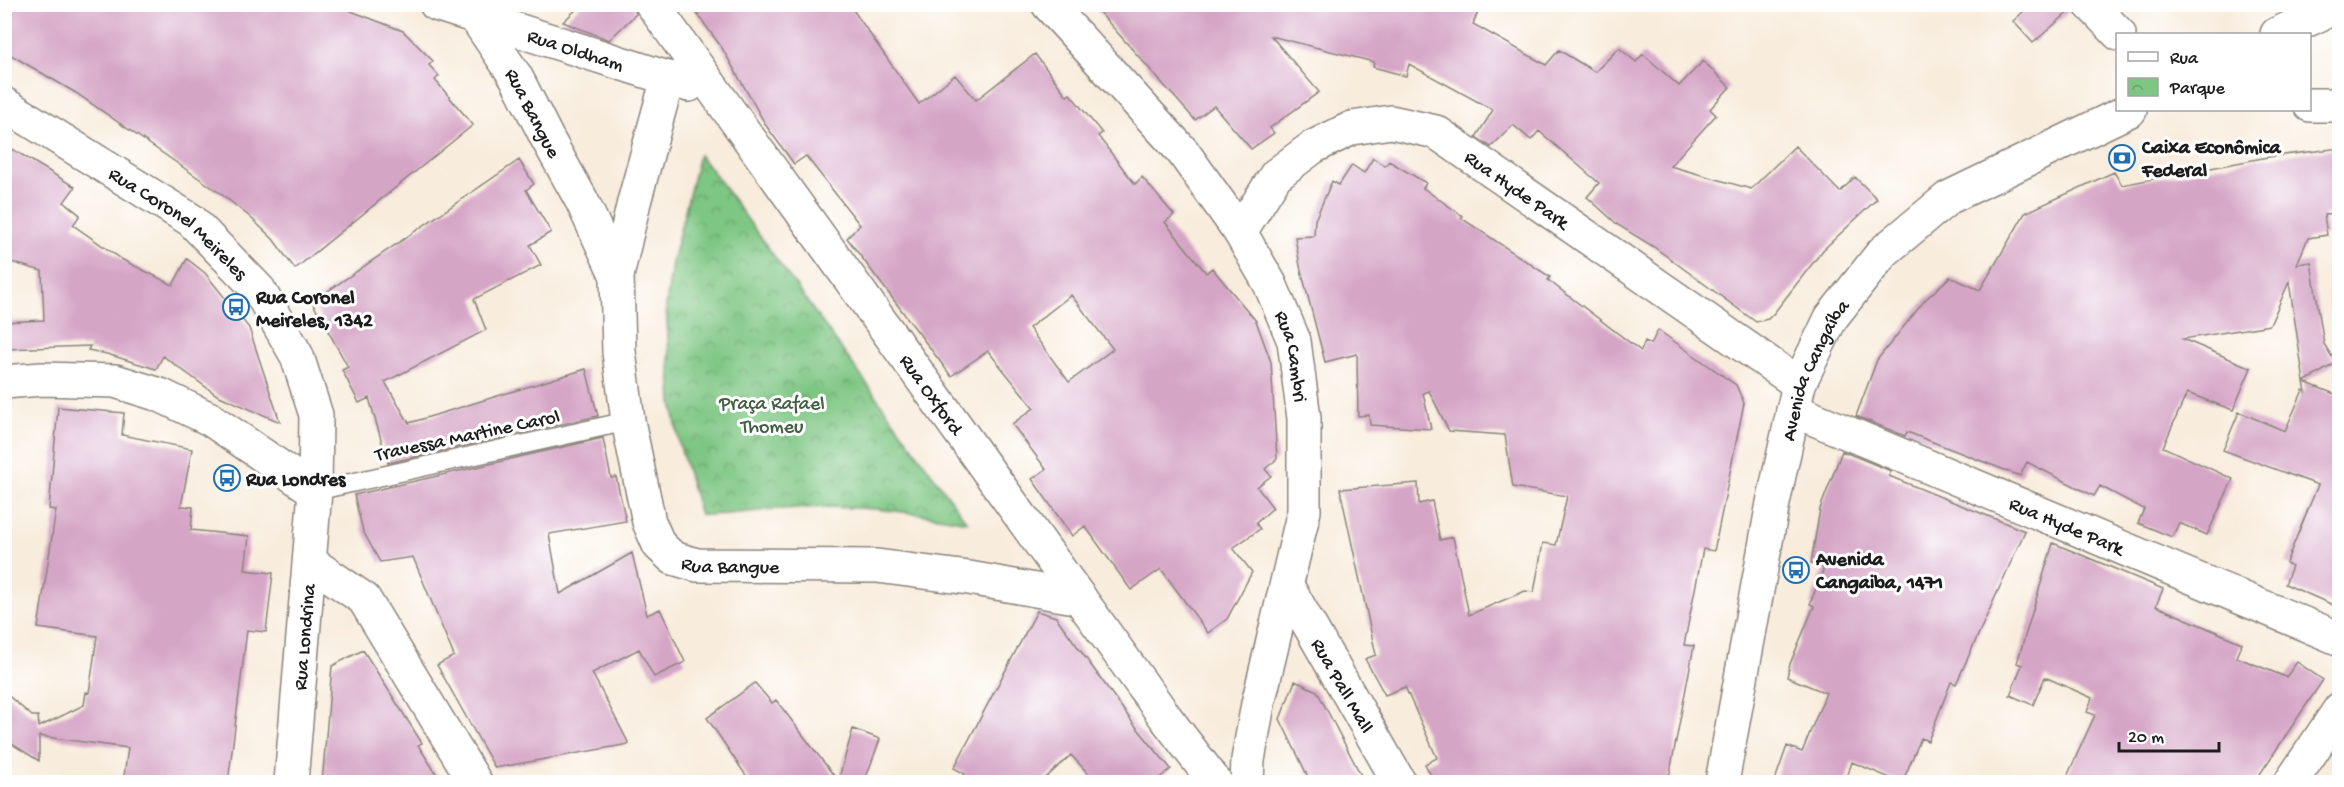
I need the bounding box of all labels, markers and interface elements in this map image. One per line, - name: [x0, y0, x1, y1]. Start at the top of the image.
- street label: Rua Oldham: [524, 26, 626, 78]
- legend: [2116, 33, 2311, 111]
- text: Rua: [2170, 49, 2199, 70]
- street label: Rua Bangue: [498, 65, 564, 163]
- text: Parque: [2169, 79, 2226, 100]
- place label: Caixa Econômica Federal: [2141, 138, 2281, 184]
- bank icon: Caixa Econômica Federal: [2107, 143, 2137, 173]
- street label: Rua Hyde Park: [1459, 147, 1574, 237]
- street label: Rua Coronel Meireles: [103, 164, 251, 287]
- place label: Rua Coronel Meireles, 1342: [255, 288, 373, 334]
- bus stop icon: Rua Coronel Meireles, 1342: [221, 292, 251, 322]
- street label: Avenida Cangaíba: [1779, 296, 1857, 443]
- street label: Rua Cambri: [1268, 308, 1310, 404]
- street label: Rua Oxford: [893, 351, 968, 442]
- park label: Praça Rafael Thomeu: [718, 394, 825, 440]
- street label: Travessa Martine Carol: [372, 407, 562, 468]
- bus stop icon: Rua Londres: [212, 463, 242, 493]
- place label: Rua Londres: [245, 470, 347, 493]
- street label: Rua Hyde Park: [2005, 494, 2128, 563]
- place label: Avenida Cangaiba, 1471: [1815, 550, 1943, 596]
- street label: Rua Bangue: [678, 553, 780, 581]
- bus stop icon: Avenida Cangaiba, 1471: [1781, 555, 1811, 585]
- street label: Rua Londrina: [290, 582, 323, 691]
- street label: Rua Pall Mall: [1304, 635, 1377, 738]
- scale bar: [2119, 715, 2220, 753]
- text: 20 m: [2128, 728, 2164, 749]

